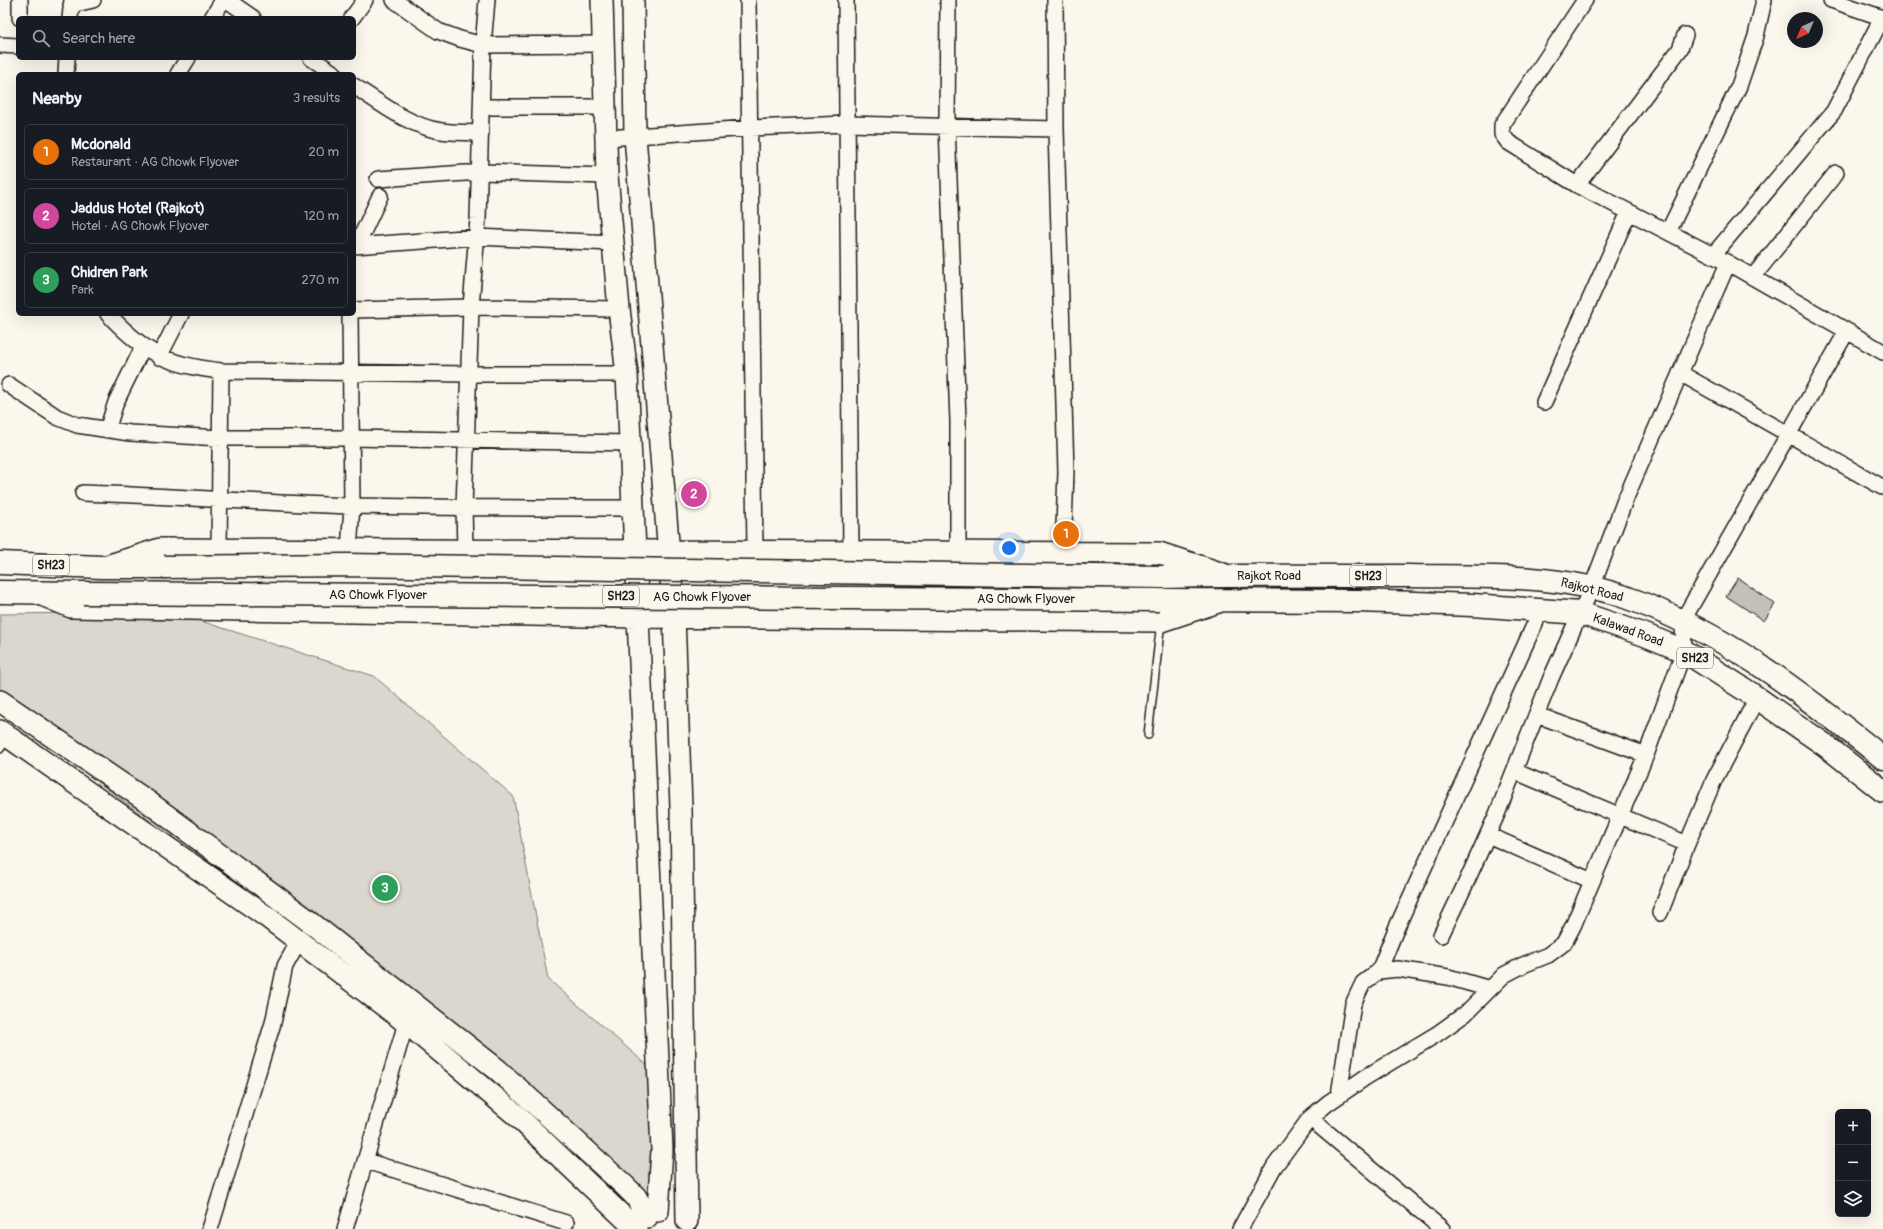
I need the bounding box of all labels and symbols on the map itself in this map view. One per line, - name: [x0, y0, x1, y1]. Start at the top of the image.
- north arrow: [1787, 12, 1823, 48]
- pin: 2: [681, 479, 707, 509]
- pin: 1: [1053, 519, 1079, 549]
- your location: [999, 538, 1019, 558]
- road number: SH23: [33, 555, 69, 575]
- road number: SH23: [1350, 566, 1386, 586]
- street label: Rajkot Road: [1237, 568, 1301, 584]
- street label: Rajkot Road: [1559, 574, 1625, 606]
- road number: SH23: [603, 586, 639, 606]
- street label: AG Chowk Flyover: [329, 587, 427, 603]
- street label: AG Chowk Flyover: [653, 589, 751, 605]
- street label: AG Chowk Flyover: [977, 591, 1075, 607]
- street label: Kalawad Road: [1591, 610, 1665, 650]
- road number: SH23: [1677, 648, 1713, 668]
- pin: 3: [372, 873, 398, 903]

